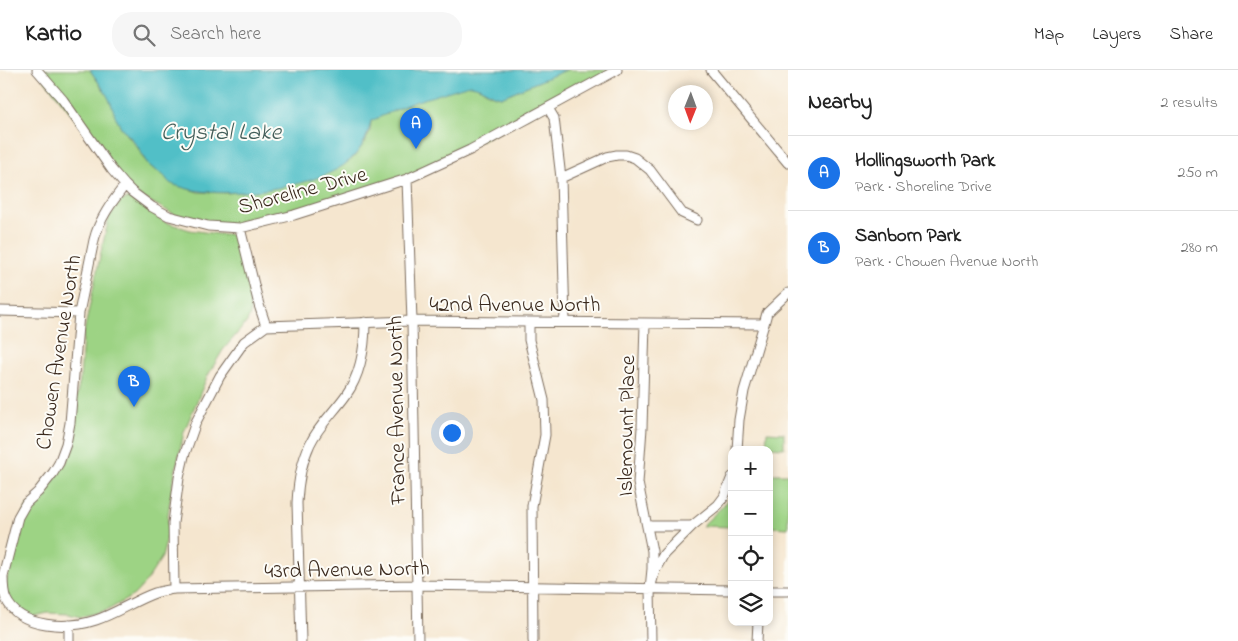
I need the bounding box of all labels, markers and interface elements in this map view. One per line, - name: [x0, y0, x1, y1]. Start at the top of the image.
- search box: [112, 12, 462, 57]
- text: Kartio: [25, 17, 82, 52]
- icon: search: [130, 21, 158, 49]
- text: Search here: [170, 21, 261, 48]
- text: Map: [1034, 22, 1064, 48]
- text: Layers: [1092, 22, 1142, 48]
- text: Share: [1170, 22, 1213, 48]
- north arrow: [668, 85, 713, 130]
- text: Nearby: [808, 88, 872, 118]
- text: 2 results: [1160, 91, 1218, 115]
- pin: A: [400, 108, 432, 149]
- water label: Crystal Lake: [161, 116, 282, 151]
- text: Hollingsworth Park: [855, 148, 995, 175]
- street label: Shoreline Drive: [235, 159, 371, 224]
- text: A: [819, 161, 829, 185]
- text: 250 m: [1178, 161, 1218, 185]
- text: Park · Shoreline Drive: [855, 175, 992, 199]
- text: Sanborn Park: [855, 223, 961, 250]
- text: B: [819, 236, 829, 260]
- text: 280 m: [1181, 236, 1218, 260]
- text: Park · Chowen Avenue North: [855, 250, 1038, 274]
- street label: Chowen Avenue North: [29, 253, 91, 452]
- street label: 42nd Avenue North: [430, 290, 600, 322]
- street label: France Avenue North: [380, 315, 416, 506]
- street label: Islemount Place: [611, 355, 645, 497]
- pin: B: [118, 366, 150, 407]
- your location: [439, 420, 465, 446]
- map controls: [728, 446, 773, 626]
- button: +: [728, 446, 773, 491]
- button: −: [728, 491, 773, 536]
- button: locate: [728, 536, 773, 581]
- street label: 43rd Avenue North: [264, 554, 430, 588]
- button: layers: [728, 581, 773, 626]

